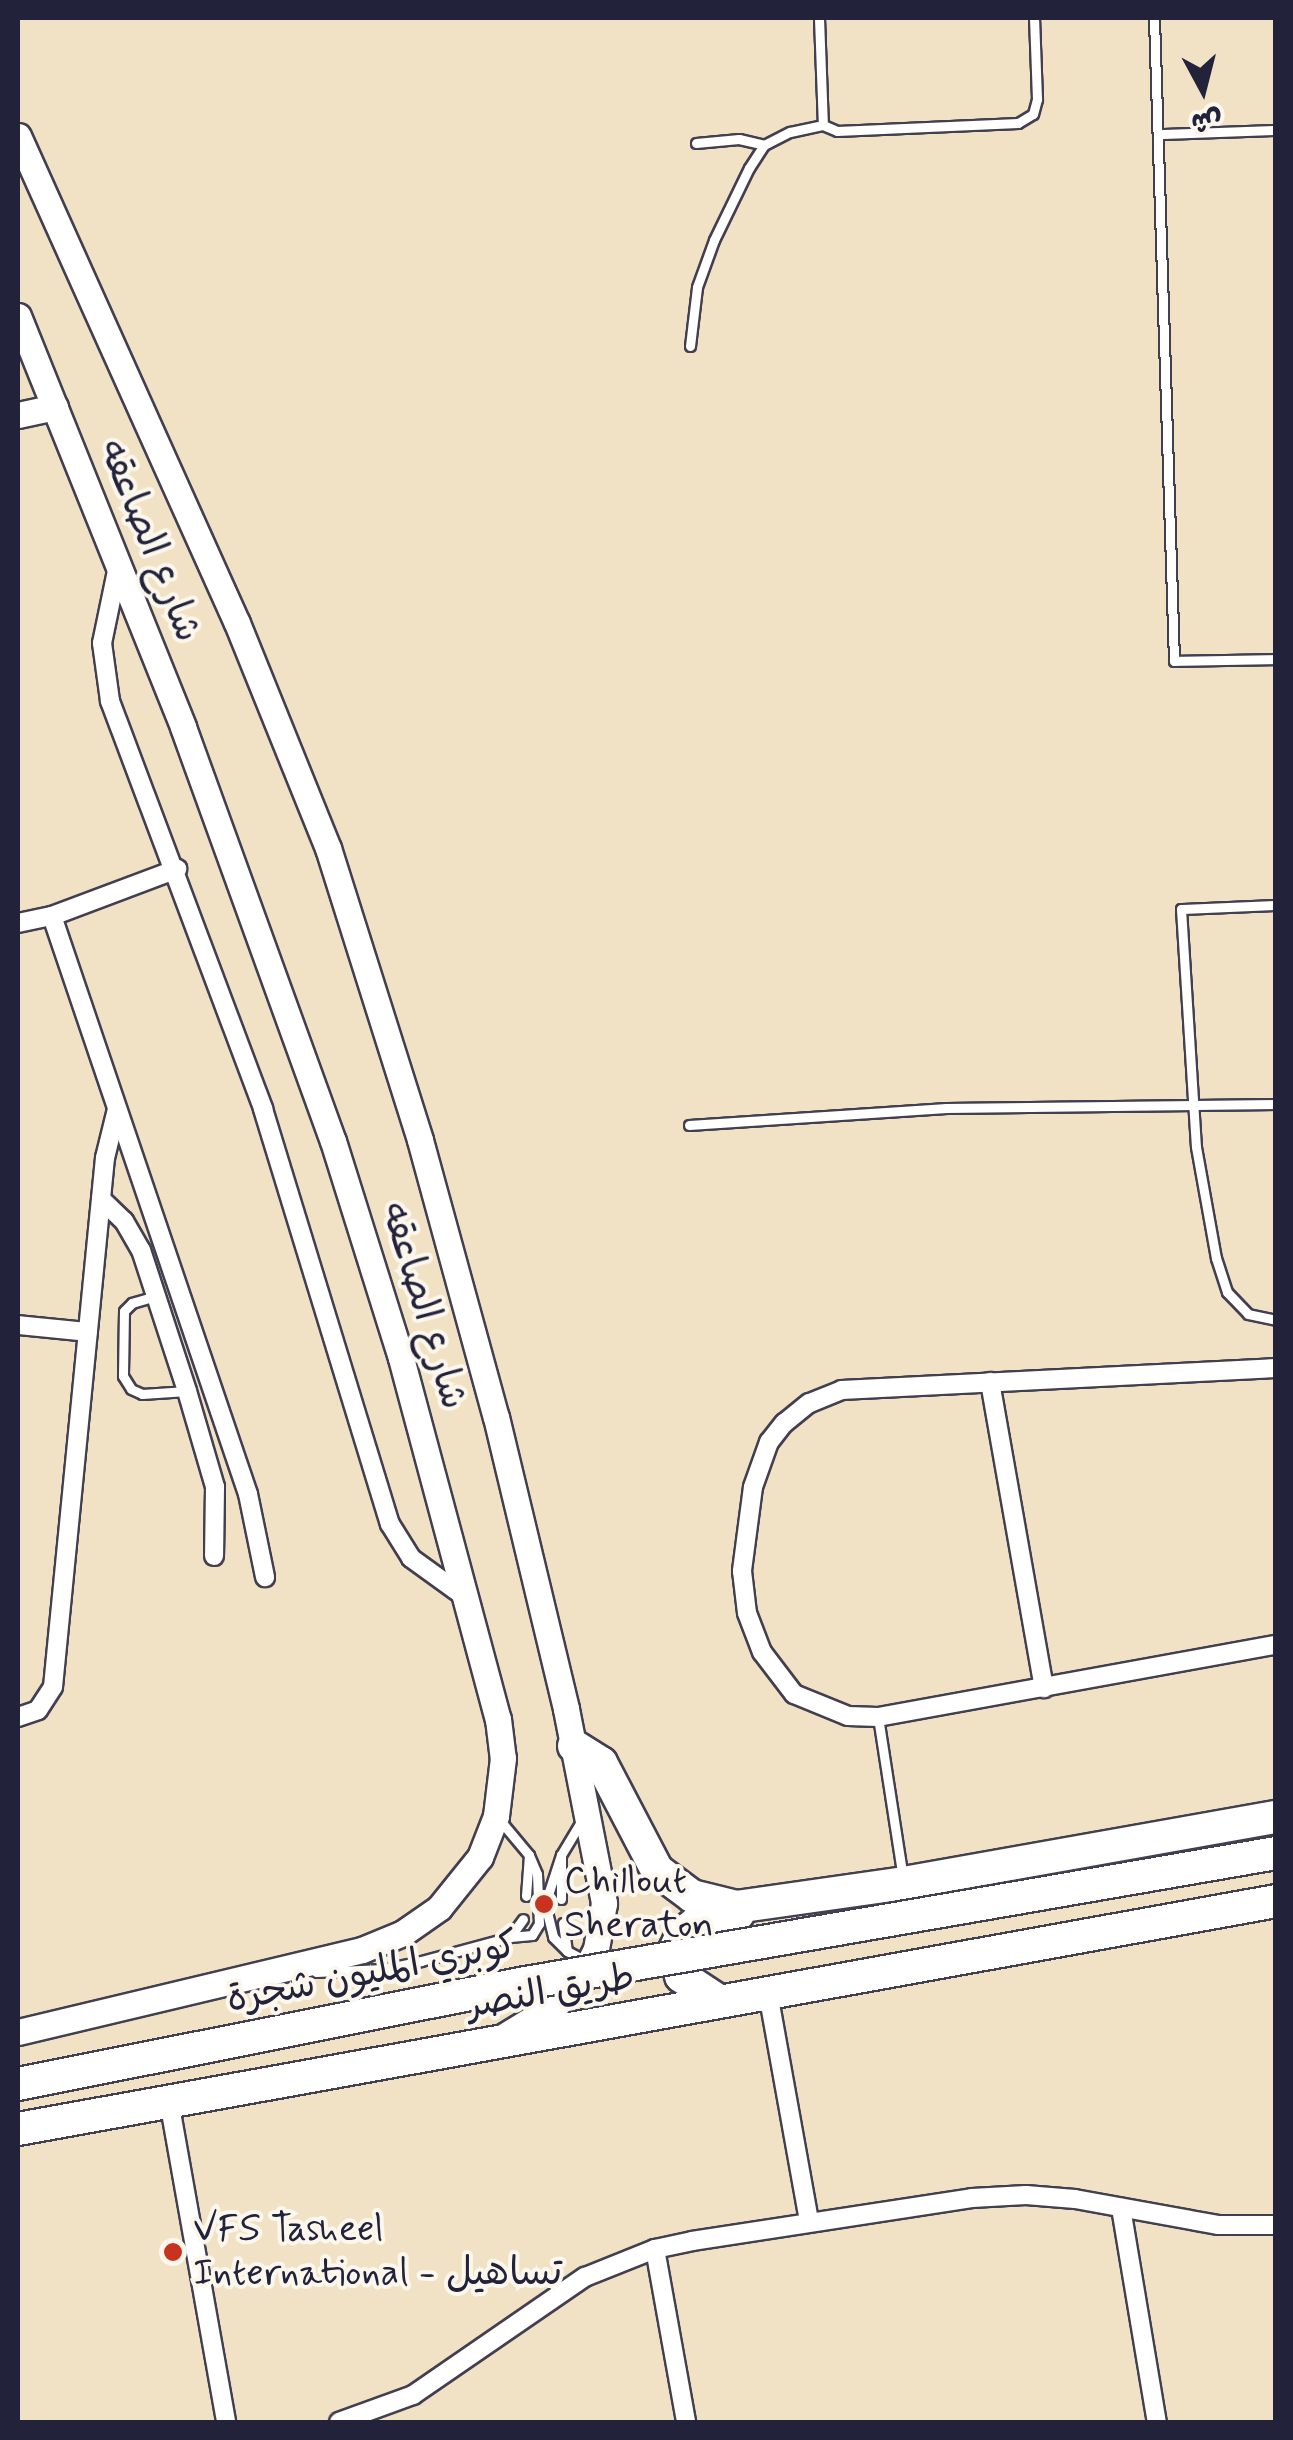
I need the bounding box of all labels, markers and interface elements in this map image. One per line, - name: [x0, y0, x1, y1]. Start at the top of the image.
- north arrow: [1153, 40, 1253, 140]
- text: ش: [1189, 100, 1224, 141]
- street label: شارع الصاعقه: [88, 433, 210, 649]
- street label: شارع الصاعقه: [370, 1197, 476, 1415]
- place label: Chillout Sheraton: [564, 1859, 714, 1948]
- marker: Chillout Sheraton: [533, 1893, 555, 1915]
- street label: كوبري المليون شجرة: [223, 1922, 521, 2024]
- street label: طريق النصر: [464, 1955, 638, 2029]
- place label: VFS Tasheel International - تساهيل: [193, 2207, 562, 2296]
- marker: VFS Tasheel International - تساهيل: [162, 2241, 184, 2263]

